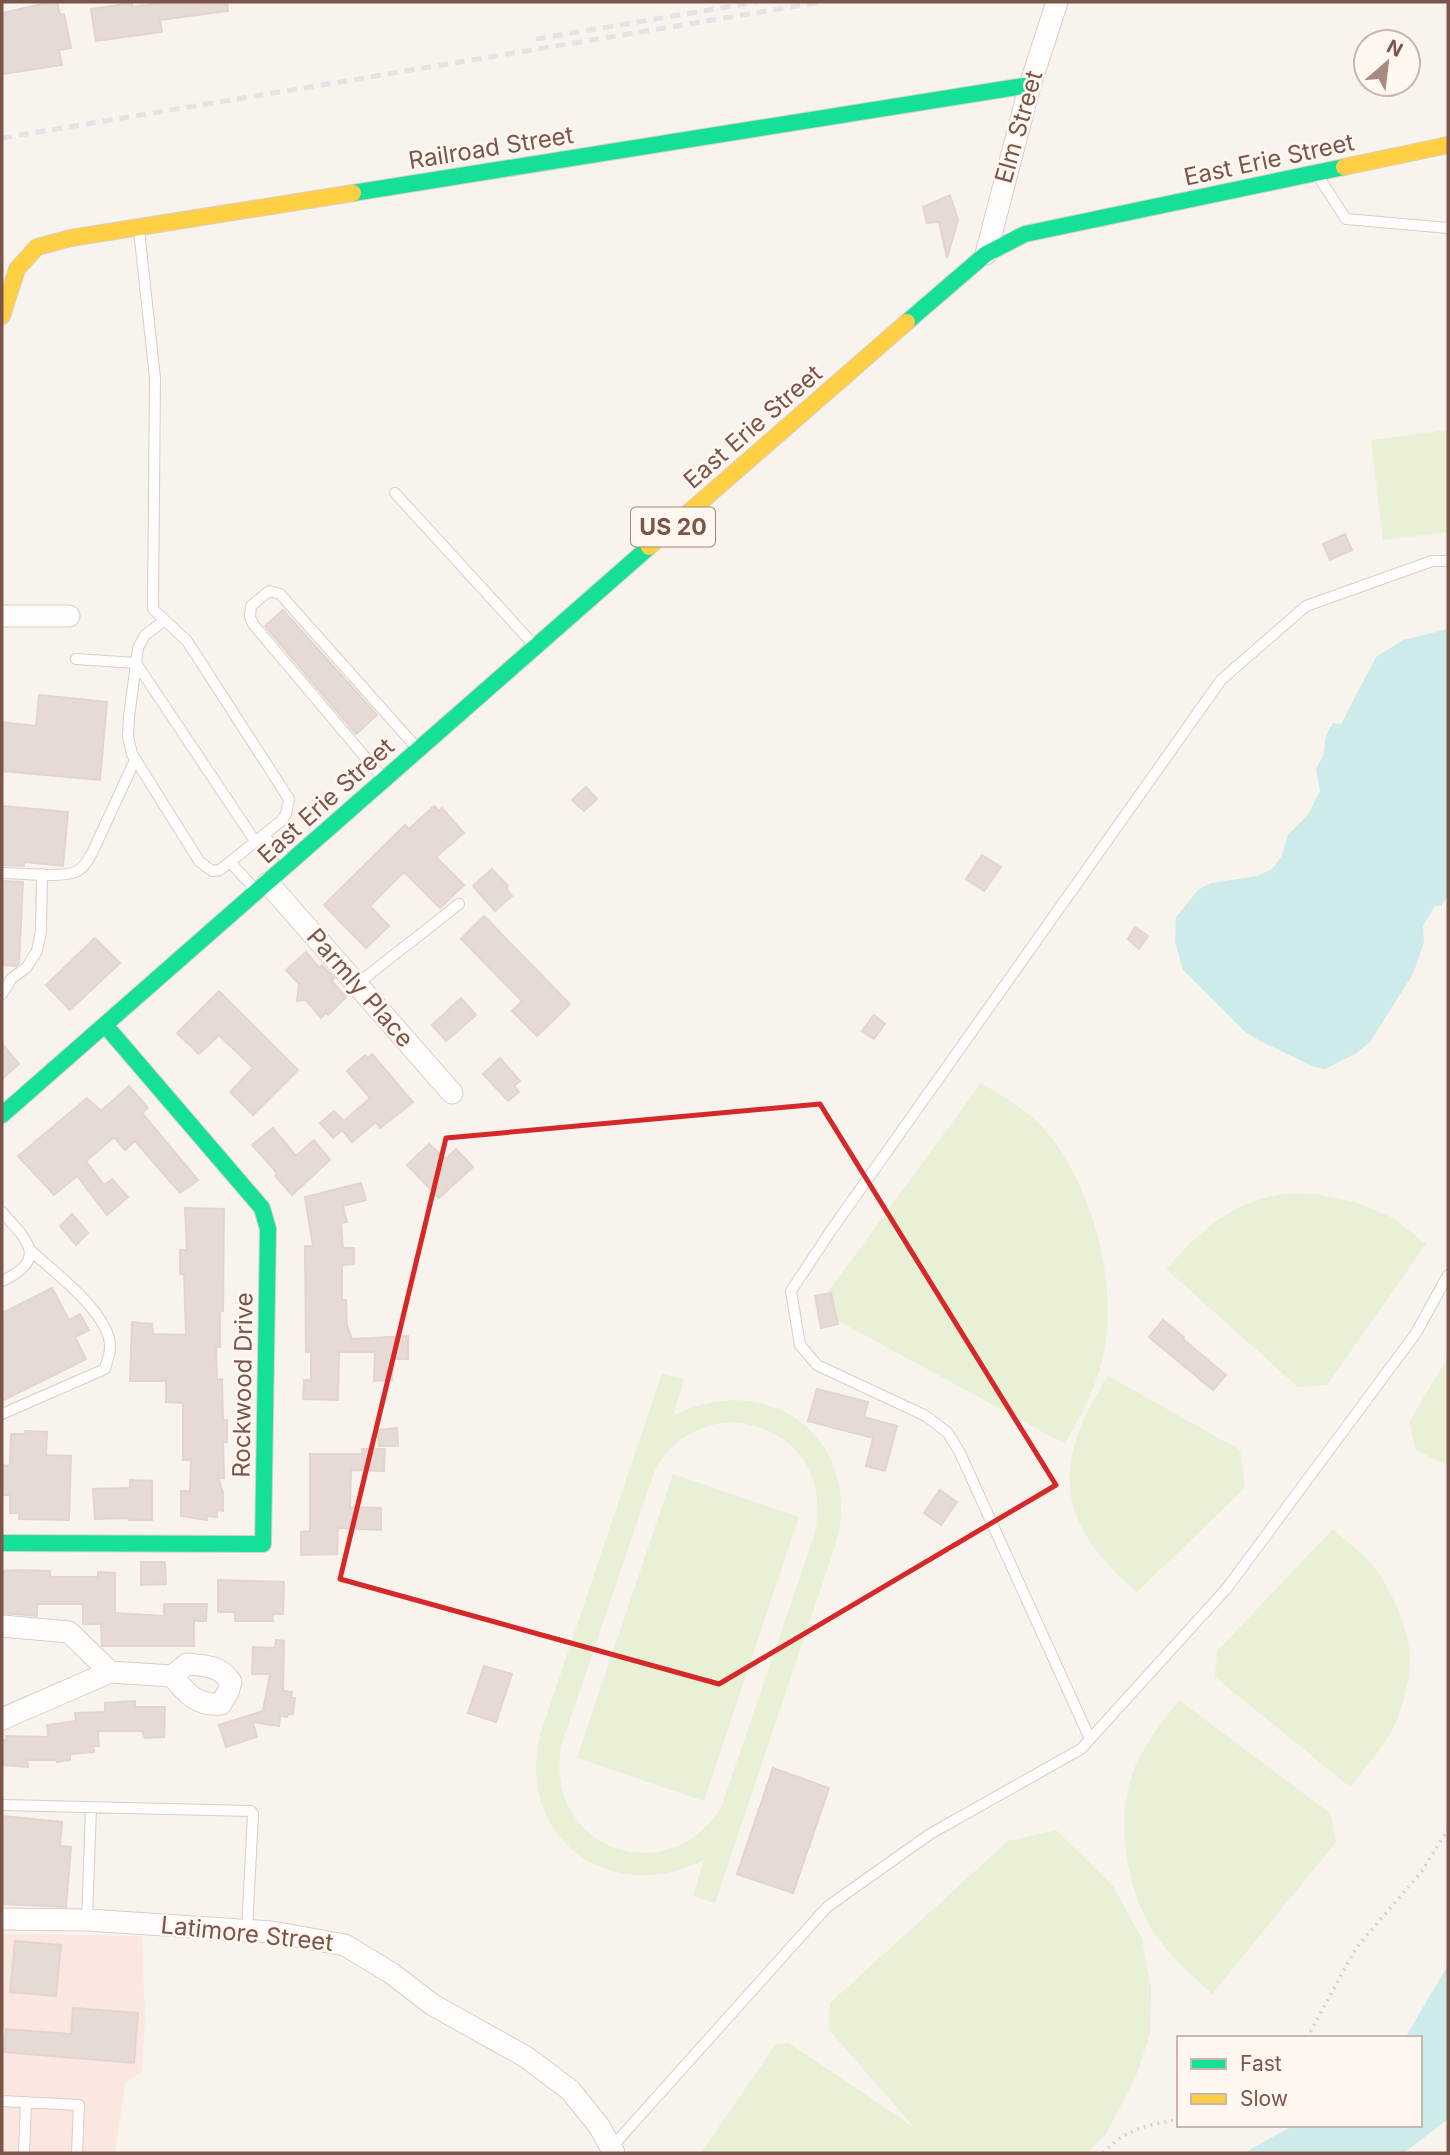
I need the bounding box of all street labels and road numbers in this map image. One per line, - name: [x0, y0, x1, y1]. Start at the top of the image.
- street label: Elm Street: [989, 67, 1048, 186]
- street label: Railroad Street: [407, 120, 575, 175]
- street label: East Erie Street: [1181, 127, 1357, 192]
- street label: East Erie Street: [678, 359, 828, 494]
- road number: US 20: [631, 508, 715, 547]
- street label: East Erie Street: [252, 732, 400, 869]
- street label: Parmly Place: [301, 922, 420, 1053]
- street label: Rockwood Drive: [226, 1292, 259, 1478]
- street label: Latimore Street: [159, 1910, 335, 1957]

